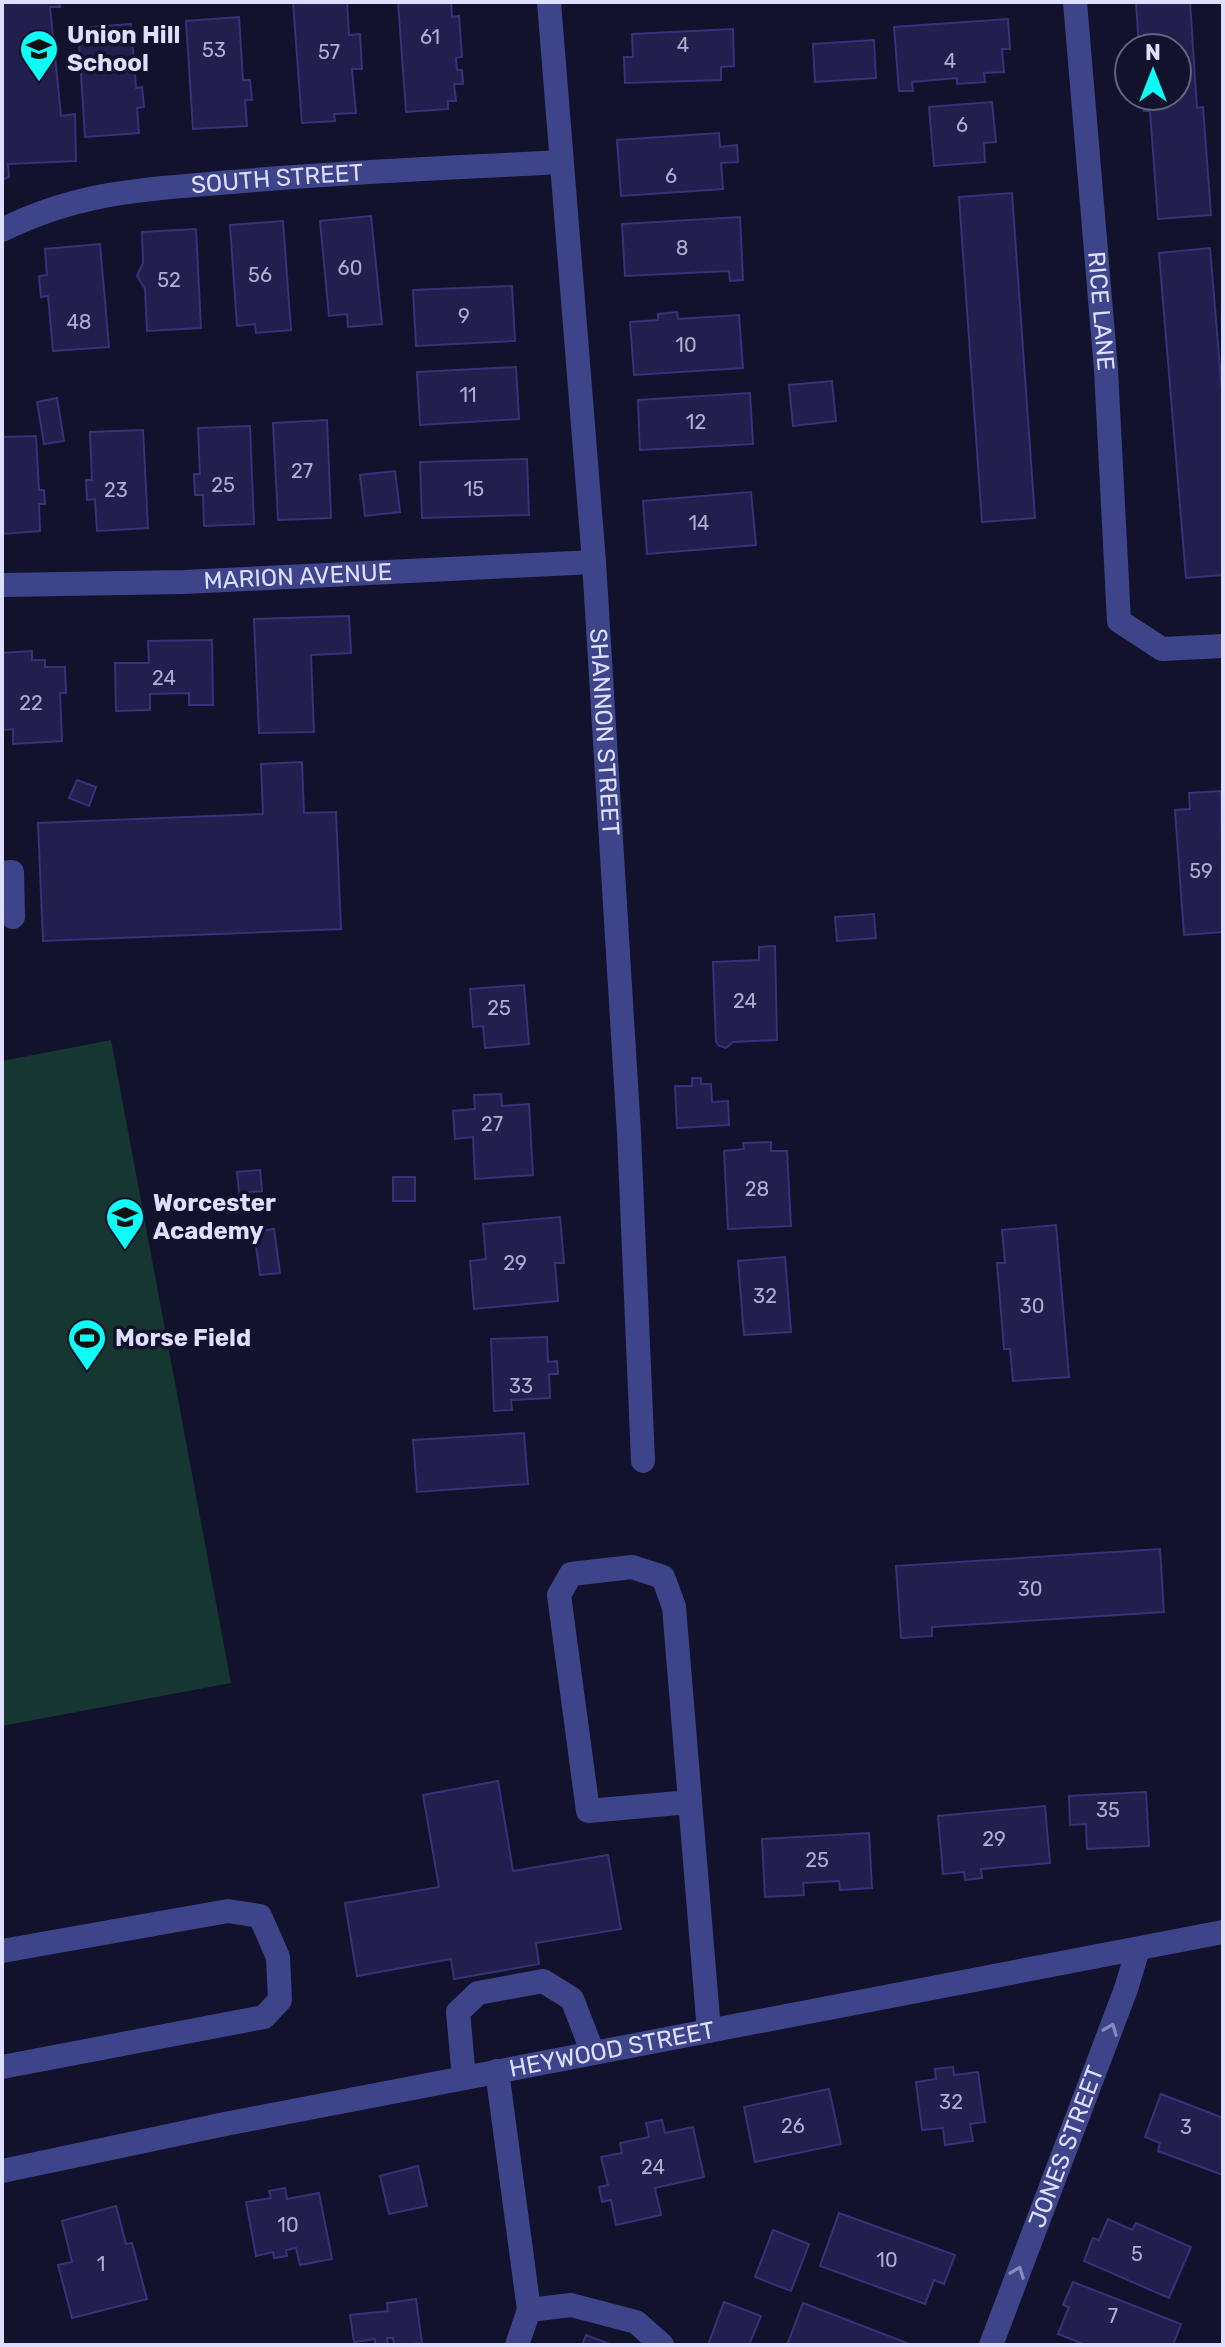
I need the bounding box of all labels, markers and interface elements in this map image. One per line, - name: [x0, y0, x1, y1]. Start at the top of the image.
- place label: Union Hill School: [67, 21, 180, 77]
- house number: 61: [420, 25, 440, 49]
- school or university icon: Union Hill School: [18, 28, 60, 83]
- north arrow: [1113, 32, 1193, 112]
- house number: 4: [677, 33, 689, 57]
- house number: 53: [202, 38, 226, 62]
- text: N: [1145, 39, 1161, 66]
- house number: 57: [318, 40, 340, 64]
- house number: 4: [944, 49, 956, 73]
- house number: 6: [956, 113, 968, 137]
- street label: SOUTH STREET: [190, 158, 364, 199]
- house number: 6: [665, 164, 677, 188]
- house number: 8: [676, 236, 688, 260]
- street label: RICE LANE: [1082, 250, 1120, 372]
- house number: 60: [338, 256, 362, 280]
- house number: 56: [248, 263, 272, 287]
- house number: 52: [157, 268, 181, 292]
- house number: 9: [458, 304, 470, 328]
- house number: 48: [66, 310, 92, 334]
- house number: 10: [675, 333, 697, 357]
- house number: 11: [459, 383, 477, 407]
- house number: 12: [686, 410, 706, 434]
- house number: 27: [291, 459, 313, 483]
- house number: 25: [211, 473, 235, 497]
- house number: 15: [464, 477, 484, 501]
- house number: 23: [104, 478, 128, 502]
- house number: 14: [689, 511, 709, 535]
- street label: MARION AVENUE: [203, 558, 393, 595]
- street label: SHANNON STREET: [584, 627, 625, 837]
- house number: 24: [152, 666, 176, 690]
- house number: 22: [19, 691, 43, 715]
- house number: 59: [1189, 859, 1213, 883]
- house number: 24: [733, 989, 757, 1013]
- house number: 25: [487, 996, 511, 1020]
- house number: 27: [481, 1112, 503, 1136]
- house number: 28: [745, 1177, 769, 1201]
- place label: Worcester Academy: [153, 1189, 276, 1245]
- school or university icon: Worcester Academy: [104, 1196, 146, 1251]
- house number: 29: [503, 1251, 527, 1275]
- house number: 32: [753, 1284, 777, 1308]
- house number: 30: [1020, 1294, 1044, 1318]
- sports icon: Morse Field: [66, 1317, 108, 1372]
- place label: Morse Field: [115, 1324, 251, 1352]
- house number: 33: [509, 1374, 533, 1398]
- house number: 30: [1018, 1577, 1042, 1601]
- house number: 35: [1096, 1798, 1120, 1822]
- house number: 29: [982, 1827, 1006, 1851]
- house number: 25: [805, 1848, 829, 1872]
- street label: HEYWOOD STREET: [507, 2016, 717, 2083]
- one-way arrow: [1101, 2023, 1118, 2037]
- street label: JONES STREET: [1023, 2062, 1110, 2232]
- house number: 32: [939, 2090, 963, 2114]
- house number: 26: [781, 2114, 805, 2138]
- house number: 3: [1180, 2115, 1192, 2139]
- house number: 24: [641, 2155, 665, 2179]
- house number: 10: [277, 2213, 299, 2237]
- house number: 5: [1131, 2242, 1143, 2266]
- house number: 10: [876, 2248, 898, 2272]
- house number: 1: [97, 2252, 105, 2276]
- one-way arrow: [1008, 2266, 1025, 2280]
- house number: 7: [1108, 2304, 1118, 2328]

